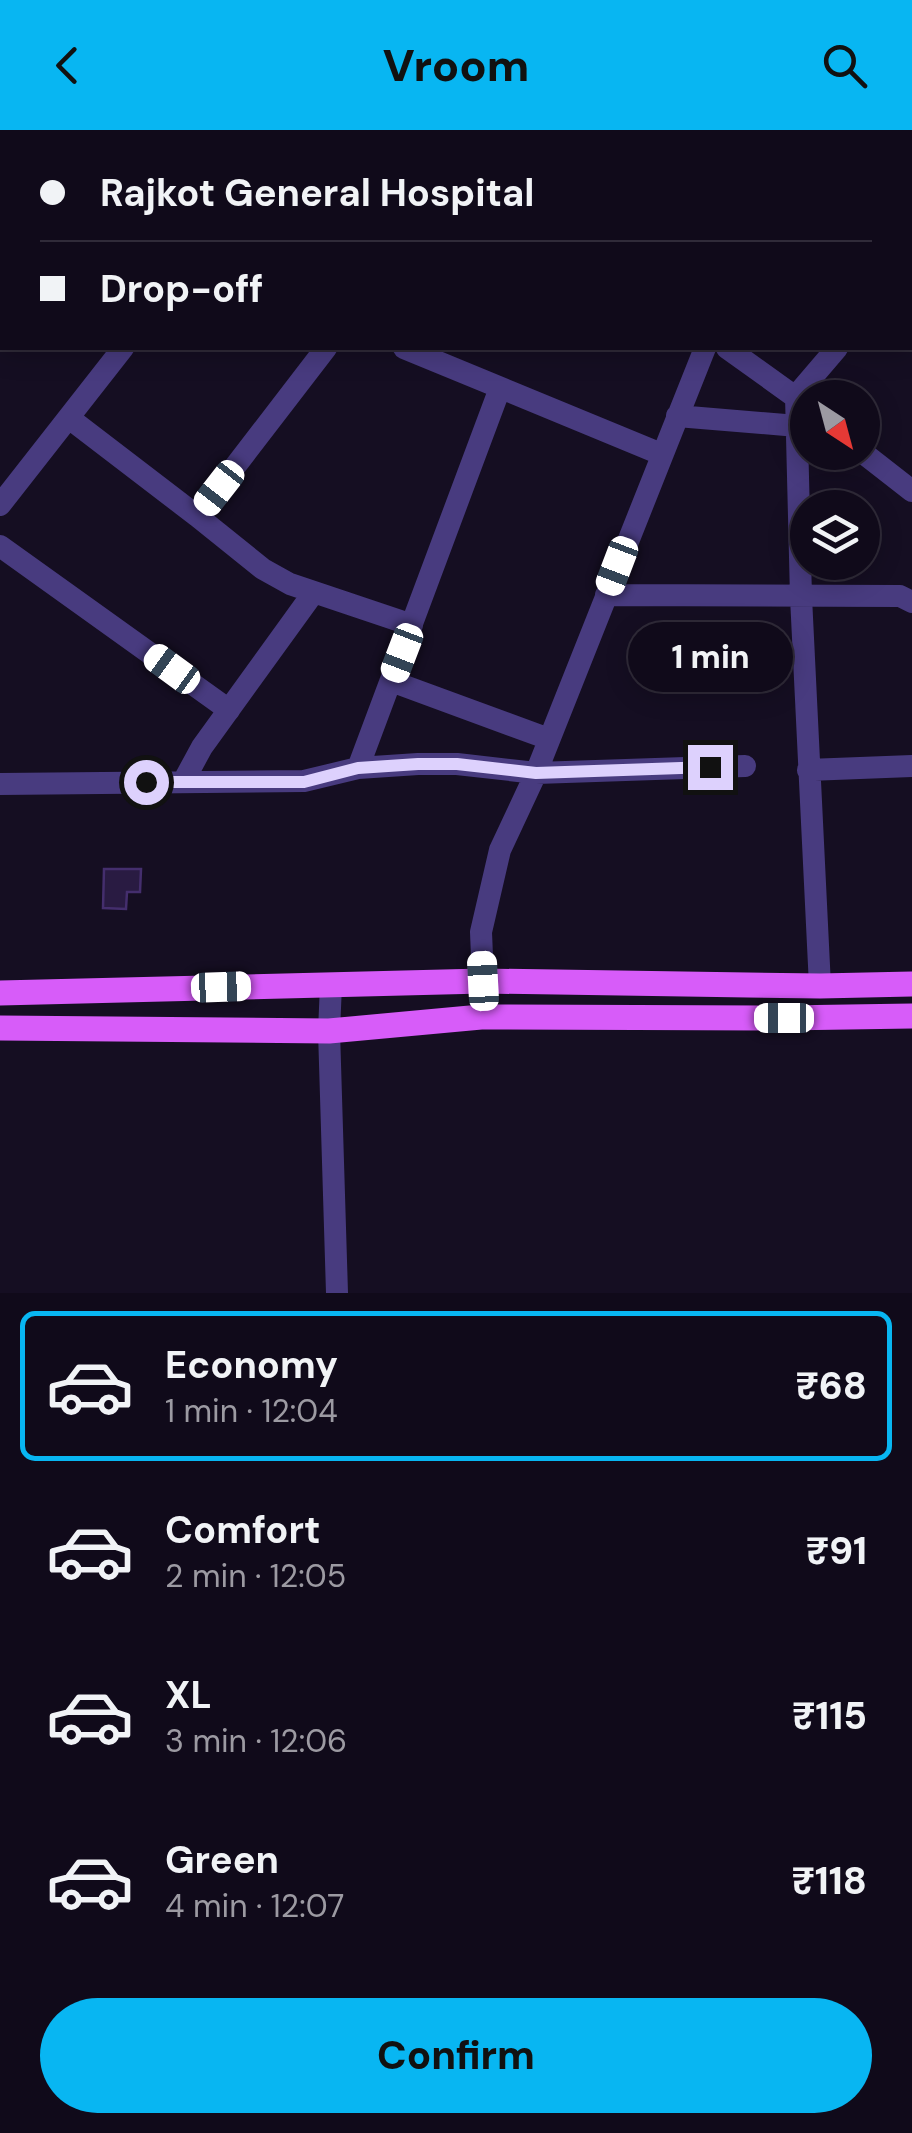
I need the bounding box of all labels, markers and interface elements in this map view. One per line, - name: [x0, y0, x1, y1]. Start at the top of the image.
- text: Vroom: [383, 36, 529, 95]
- icon: back: [40, 38, 95, 93]
- icon: search: [817, 38, 872, 93]
- text: Rajkot General Hospital: [100, 168, 534, 218]
- text: Drop-off: [100, 264, 263, 314]
- north arrow: [790, 380, 880, 470]
- map controls: [790, 380, 880, 580]
- car: [189, 455, 249, 521]
- button: layers: [790, 490, 880, 580]
- car: [592, 533, 642, 599]
- car: [377, 620, 427, 686]
- callout: 1 min: [628, 622, 792, 692]
- text: 1 min: [671, 636, 750, 678]
- car: [139, 639, 205, 699]
- route end: [688, 745, 733, 790]
- route start: [124, 760, 169, 805]
- car: [466, 950, 500, 1012]
- car: [190, 971, 252, 1003]
- car: [754, 1003, 814, 1033]
- text: Economy: [165, 1340, 338, 1390]
- icon: car: [45, 1341, 135, 1431]
- text: ₹68: [795, 1361, 867, 1411]
- text: 1 min · 12:04: [165, 1390, 338, 1432]
- text: Comfort: [165, 1505, 321, 1555]
- icon: car: [45, 1506, 135, 1596]
- text: ₹91: [806, 1526, 867, 1576]
- text: 2 min · 12:05: [165, 1555, 346, 1597]
- text: XL: [165, 1670, 212, 1720]
- icon: car: [45, 1671, 135, 1761]
- text: ₹115: [792, 1691, 867, 1741]
- text: 3 min · 12:06: [165, 1720, 347, 1762]
- text: Green: [165, 1835, 279, 1885]
- icon: car: [45, 1836, 135, 1926]
- text: ₹118: [792, 1856, 867, 1906]
- text: 4 min · 12:07: [165, 1885, 344, 1927]
- button: Confirm: [40, 1998, 872, 2113]

